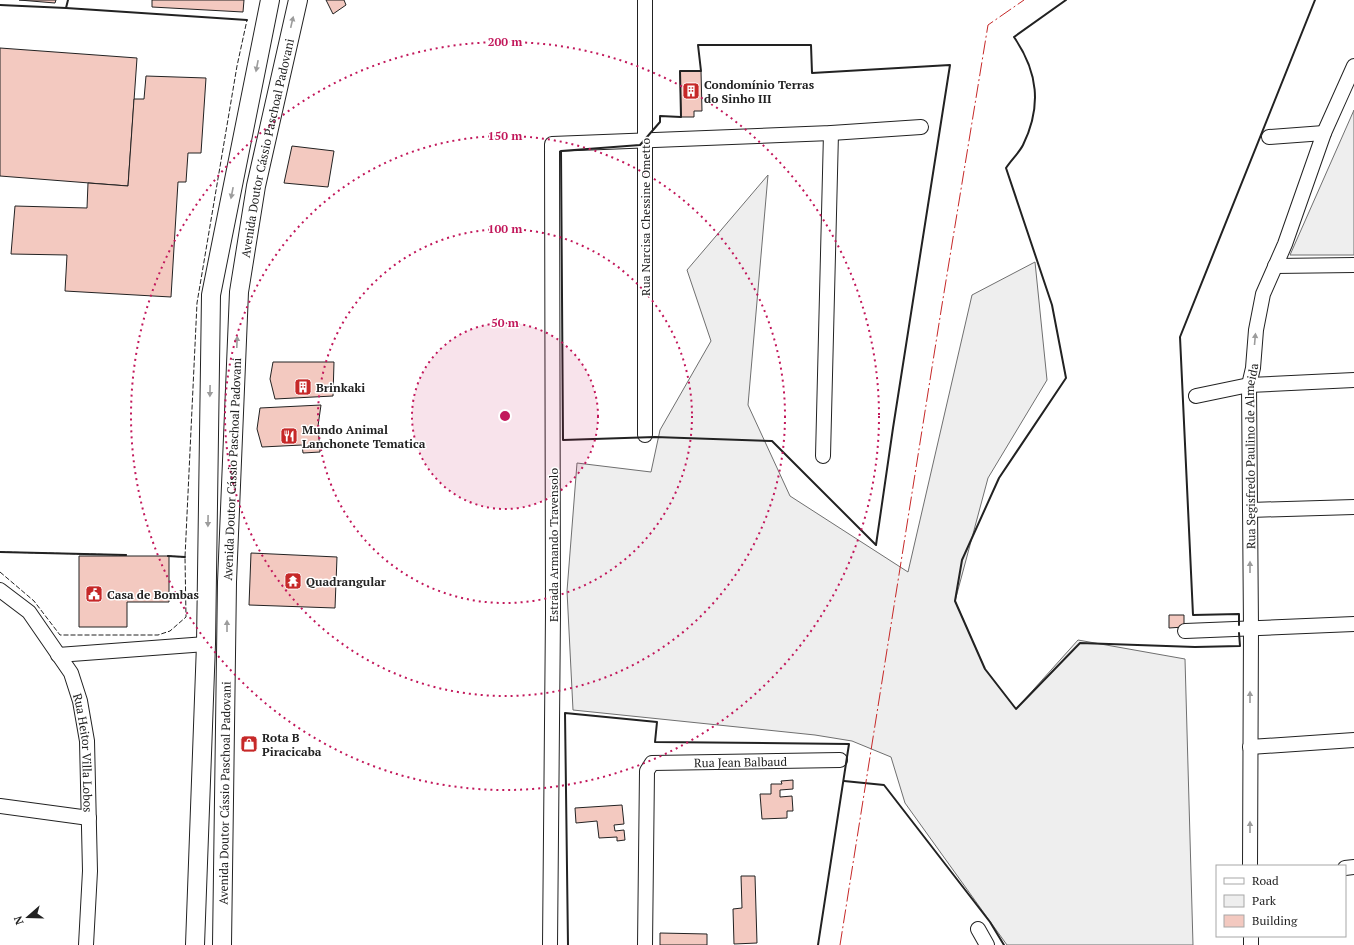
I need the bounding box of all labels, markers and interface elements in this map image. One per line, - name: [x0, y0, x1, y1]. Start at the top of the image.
- one-way arrow: [290, 16, 296, 28]
- text: 200 m: [488, 34, 522, 49]
- street label: Avenida Doutor Cássio Paschoal Padovani: [237, 37, 297, 259]
- one-way arrow: [254, 60, 260, 72]
- place label: Condomínio Terras do Sinho III: [704, 77, 815, 106]
- building icon: Condomínio Terras do Sinho III: [681, 81, 701, 101]
- text: 150 m: [488, 128, 522, 143]
- street label: Rua Narcisa Chessine Ometto: [638, 138, 653, 296]
- one-way arrow: [228, 187, 234, 199]
- text: 100 m: [488, 221, 522, 236]
- text: 50 m: [491, 315, 519, 330]
- one-way arrow: [1252, 333, 1259, 345]
- one-way arrow: [233, 336, 240, 348]
- street label: Avenida Doutor Cássio Paschoal Padovani: [220, 357, 244, 581]
- street label: Rua Segisfredo Paulino de Almeida: [1241, 363, 1261, 549]
- building icon: Brinkaki: [293, 377, 313, 397]
- place label: Brinkaki: [316, 380, 365, 395]
- one-way arrow: [206, 385, 213, 397]
- centre of rings: [498, 409, 512, 423]
- place label: Mundo Animal Lanchonete Tematica: [302, 422, 426, 451]
- restaurant icon: Mundo Animal Lanchonete Tematica: [279, 426, 299, 446]
- street label: Estrada Armando Travensolo: [546, 468, 561, 622]
- one-way arrow: [205, 515, 211, 528]
- one-way arrow: [1247, 561, 1254, 573]
- temple icon: Quadrangular: [283, 571, 303, 591]
- place label: Quadrangular: [306, 574, 387, 589]
- public building icon: Casa de Bombas: [84, 584, 104, 604]
- place label: Casa de Bombas: [107, 587, 199, 602]
- one-way arrow: [224, 619, 230, 632]
- street label: Avenida Doutor Cássio Paschoal Padovani: [215, 681, 233, 905]
- one-way arrow: [1247, 690, 1253, 703]
- street label: Rua Heitor Villa Lobos: [70, 691, 96, 813]
- place label: Rota B Piracicaba: [262, 730, 322, 759]
- shop icon: Rota B Piracicaba: [239, 734, 259, 754]
- street label: Rua Jean Balbaud: [694, 753, 788, 770]
- one-way arrow: [1247, 820, 1253, 833]
- legend: [1216, 865, 1346, 937]
- text: Road: [1252, 873, 1279, 888]
- text: Park: [1252, 893, 1277, 908]
- north arrow: [8, 897, 48, 937]
- text: N: [10, 913, 27, 927]
- text: Building: [1252, 913, 1298, 928]

